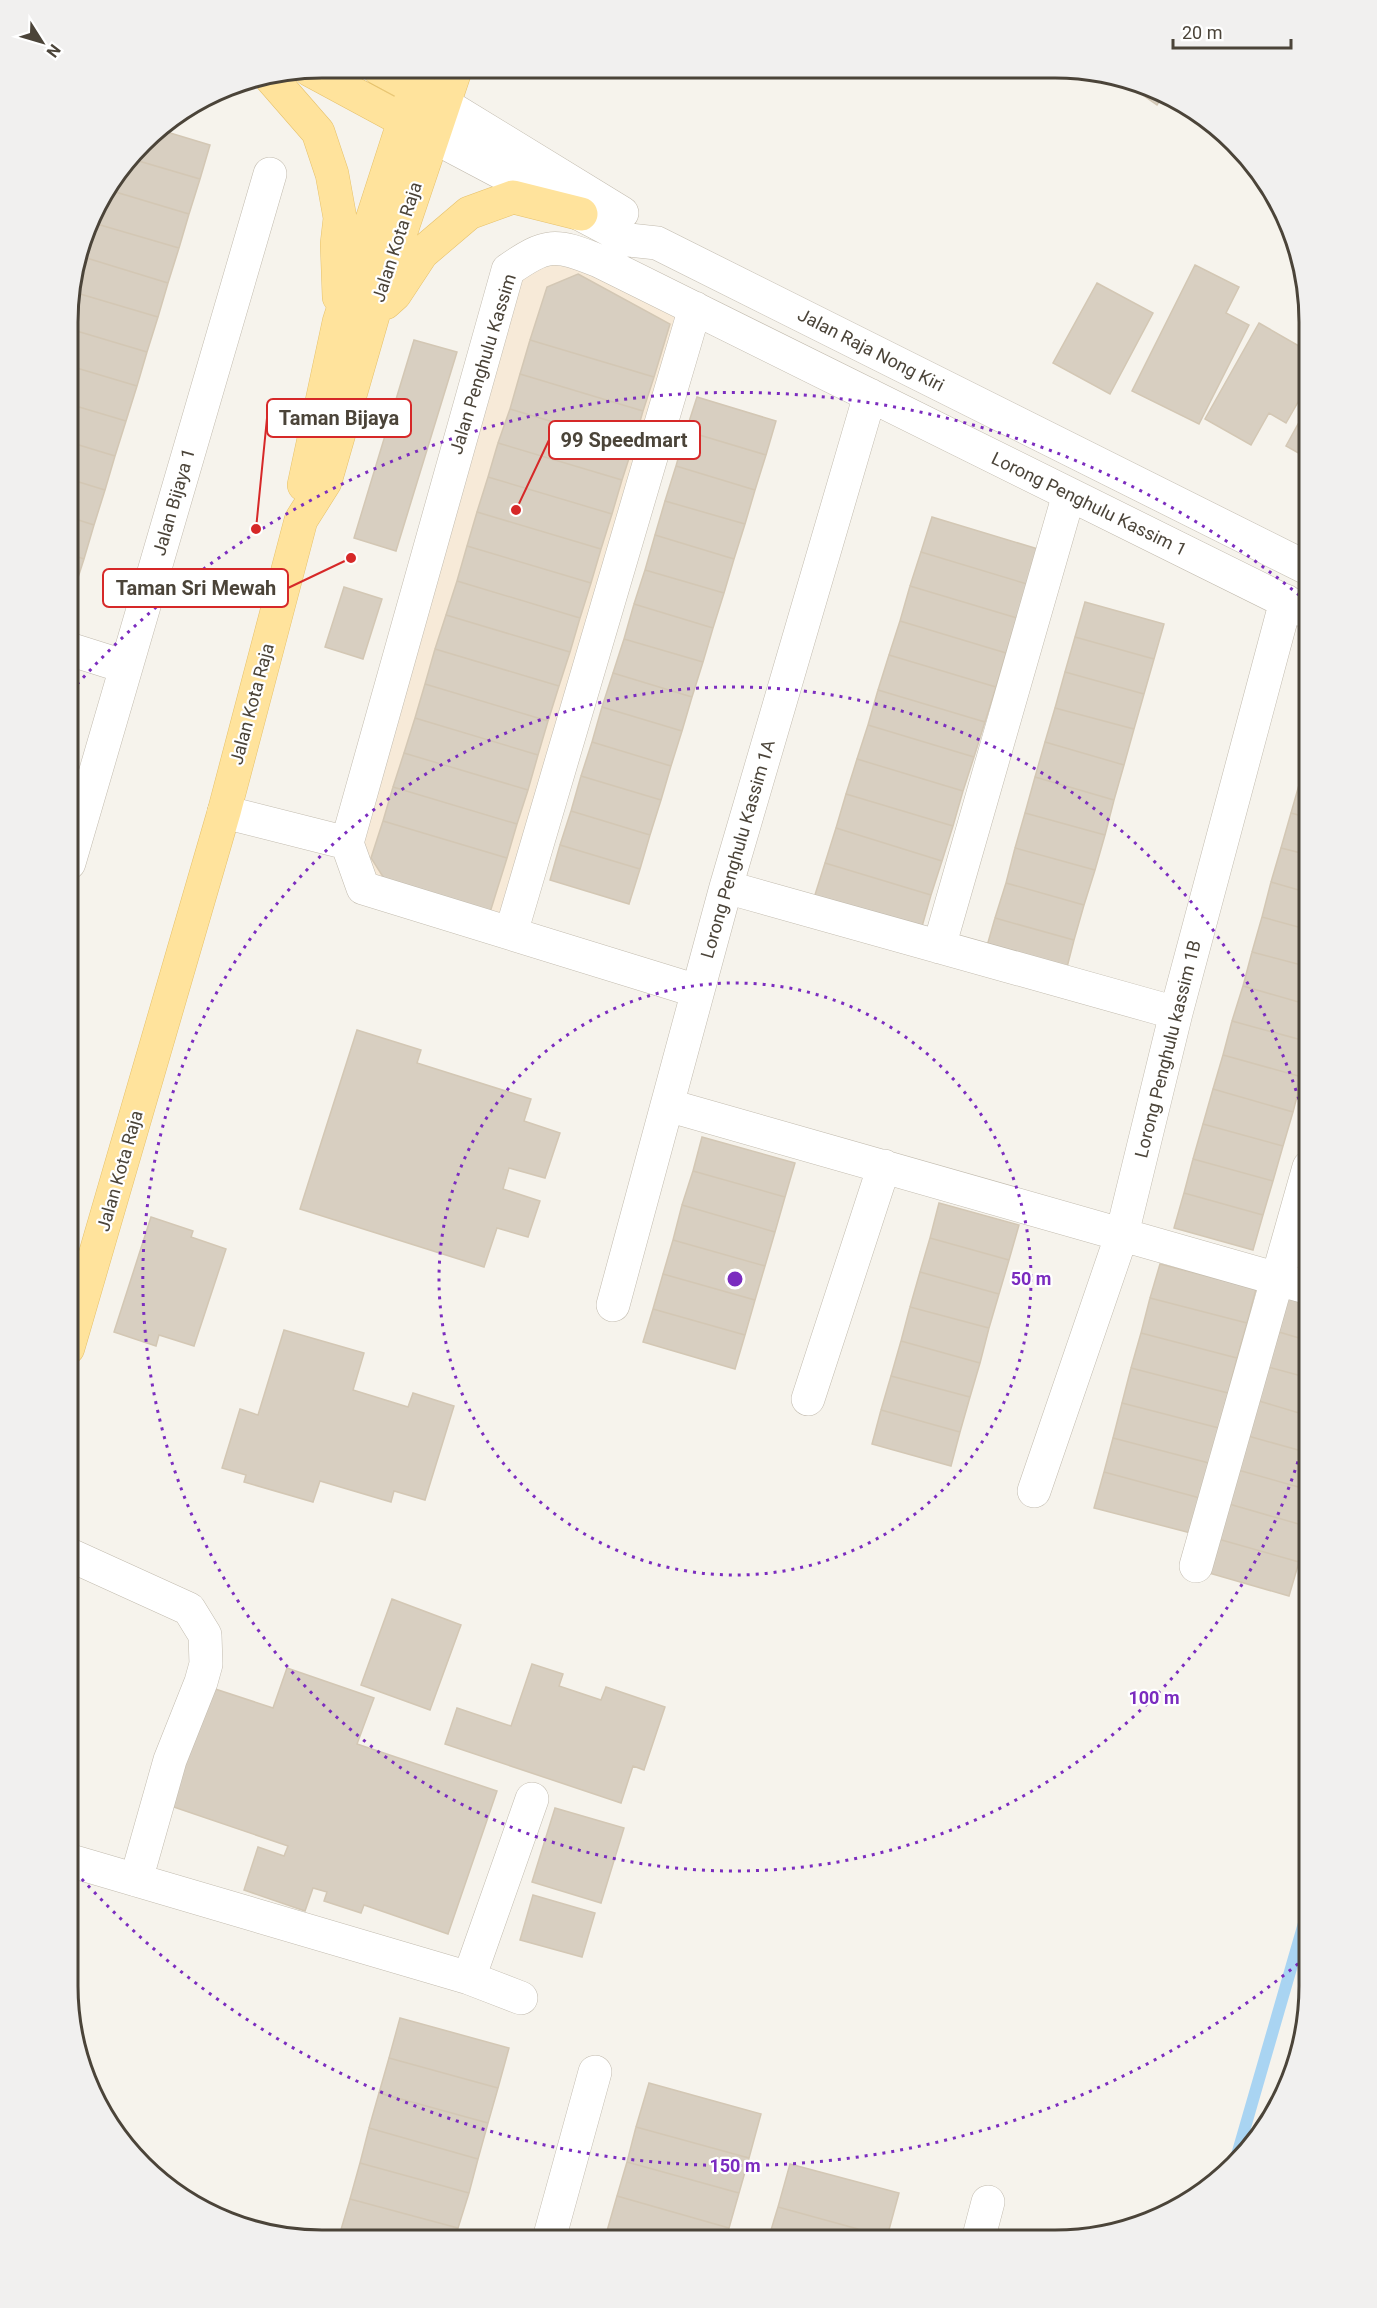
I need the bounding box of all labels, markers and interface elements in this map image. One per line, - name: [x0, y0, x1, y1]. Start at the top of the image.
- north arrow: [12, 12, 72, 72]
- scale bar: [1173, 12, 1292, 50]
- text: 20 m: [1182, 22, 1222, 43]
- text: N: [43, 40, 65, 61]
- street label: Jalan Kota Raja: [367, 179, 426, 304]
- street label: Jalan Penghulu Kassim: [445, 271, 520, 457]
- street label: Jalan Raja Nong Kiri: [795, 304, 948, 396]
- callout: Taman Bijaya: [267, 399, 411, 437]
- text: Taman Bijaya: [279, 406, 399, 430]
- callout: 99 Speedmart: [549, 421, 700, 459]
- text: 99 Speedmart: [561, 428, 688, 452]
- street label: Jalan Bijaya 1: [148, 446, 199, 558]
- street label: Lorong Penghulu Kassim 1: [988, 447, 1190, 560]
- callout: Taman Sri Mewah: [103, 569, 288, 607]
- text: Taman Sri Mewah: [116, 576, 276, 600]
- street label: Jalan Kota Raja: [225, 641, 278, 767]
- street label: Lorong Penghulu Kassim 1A: [696, 737, 779, 960]
- street label: Lorong Penghulu kassim 1B: [1130, 938, 1205, 1160]
- street label: Jalan Kota Raja: [92, 1108, 147, 1234]
- text: 50 m: [1011, 1268, 1051, 1289]
- centre of rings: [725, 1269, 745, 1289]
- text: 100 m: [1128, 1687, 1180, 1708]
- text: 150 m: [709, 2155, 761, 2176]

